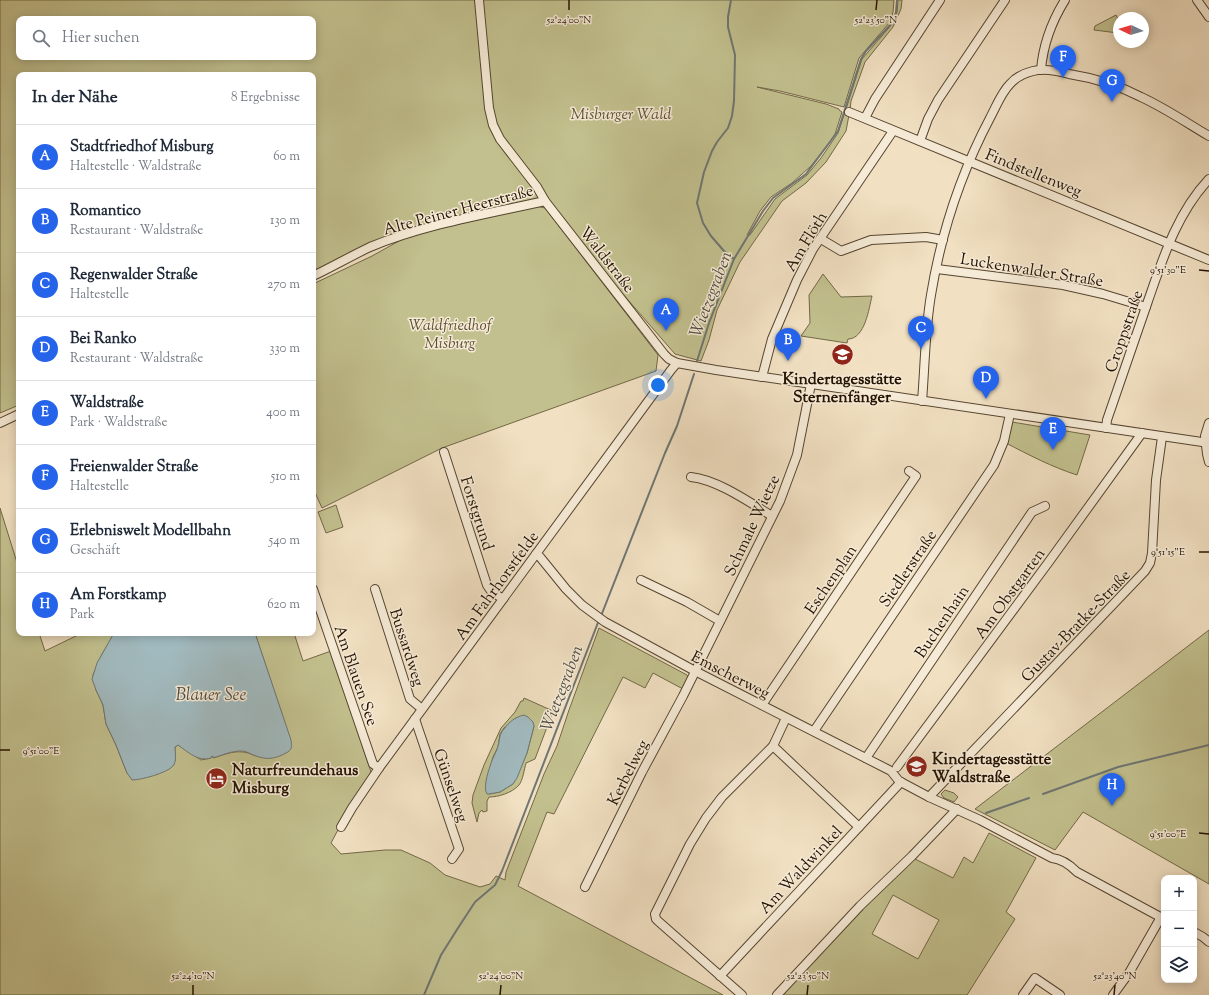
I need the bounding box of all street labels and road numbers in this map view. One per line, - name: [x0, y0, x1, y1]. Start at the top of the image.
- street label: Findstellenweg: [981, 144, 1085, 204]
- street label: Alte Peiner Heerstraße: [381, 180, 536, 243]
- street label: Am Flöth: [780, 207, 834, 277]
- street label: Waldstraße: [573, 222, 639, 299]
- street label: Luckenwalder Straße: [958, 249, 1105, 294]
- street label: Croppstraße: [1101, 287, 1150, 376]
- street label: Schmale Wietze: [720, 472, 787, 581]
- street label: Forstgrund: [453, 474, 498, 554]
- street label: Siedlerstraße: [875, 526, 944, 613]
- street label: Am Fahrhorstfelde: [451, 527, 545, 646]
- street label: Eschenplan: [800, 541, 864, 620]
- street label: Am Obstgarten: [970, 544, 1052, 645]
- street label: Gustav-Bratke-Straße: [1017, 565, 1137, 688]
- street label: Buchenhain: [910, 581, 976, 663]
- street label: Bussardweg: [382, 606, 429, 690]
- street label: Am Blauen See: [327, 622, 383, 729]
- street label: Emscherweg: [686, 647, 773, 706]
- street label: Kerbelweg: [603, 736, 656, 810]
- street label: Günselweg: [426, 746, 473, 826]
- street label: Am Waldwinkel: [755, 821, 849, 920]

